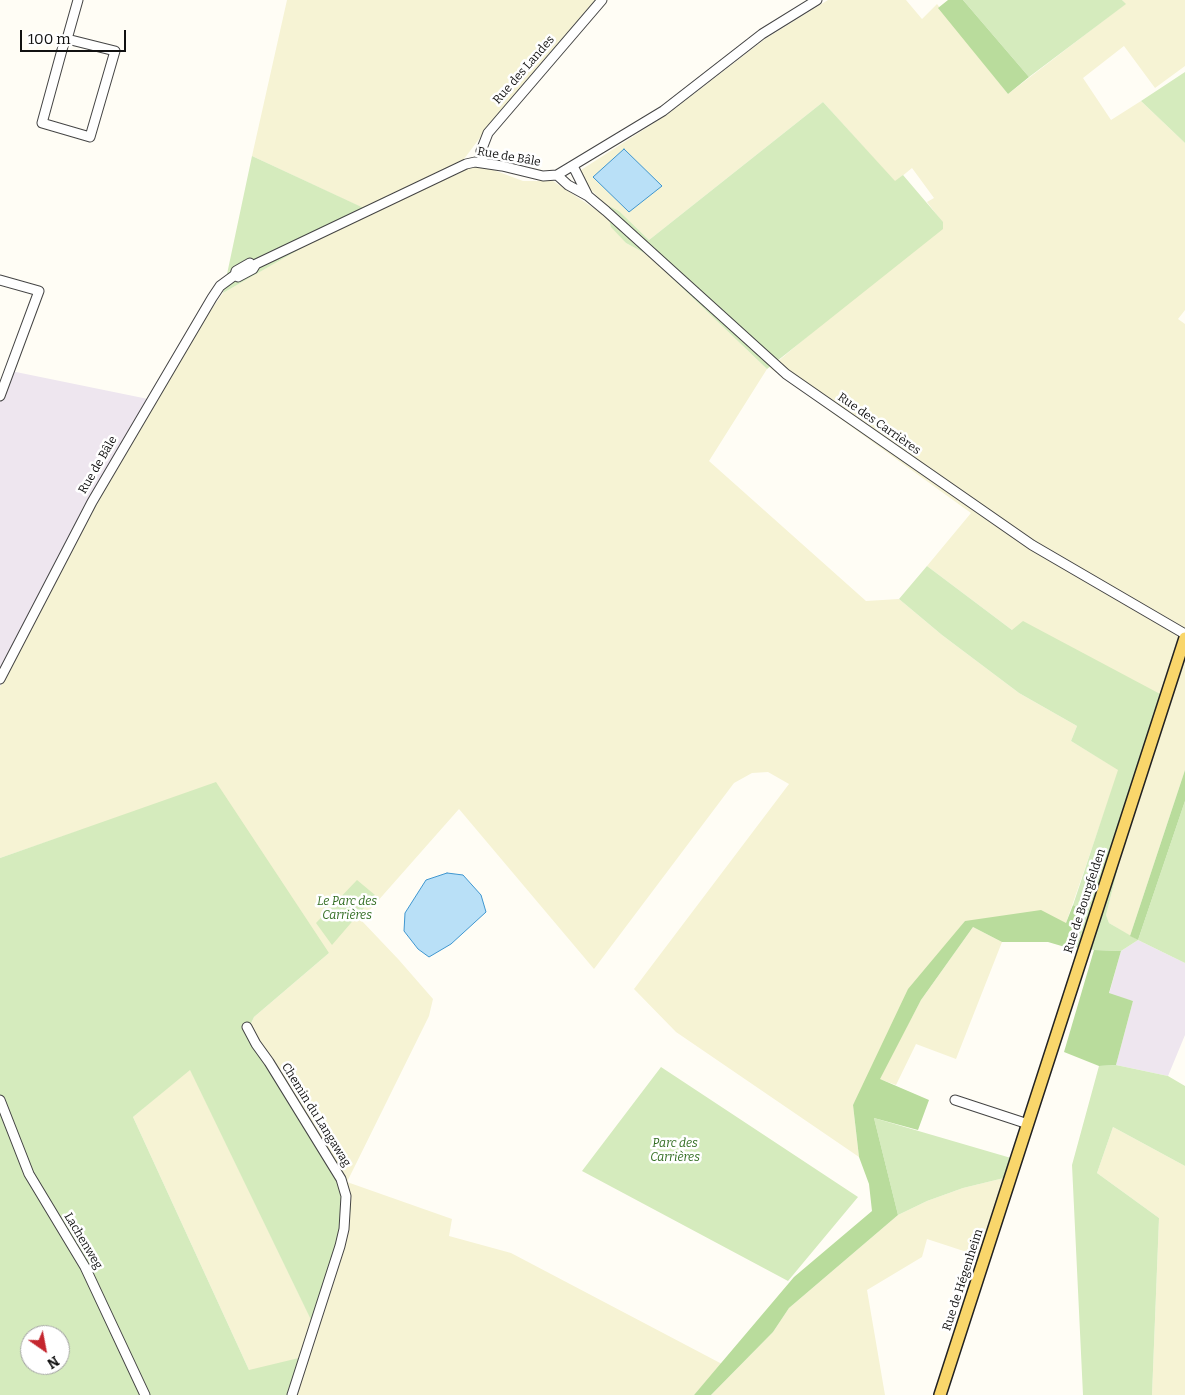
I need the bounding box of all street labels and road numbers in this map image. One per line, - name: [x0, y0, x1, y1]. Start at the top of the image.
- street label: Rue des Landes: [490, 33, 558, 107]
- street label: Rue de Bâle: [476, 144, 542, 170]
- street label: Rue des Carrières: [835, 390, 923, 458]
- street label: Rue de Bâle: [76, 434, 120, 496]
- street label: Rue de Bourgfelden: [1061, 847, 1109, 955]
- street label: Chemin du Langawag: [278, 1061, 354, 1169]
- street label: Lachenweg: [61, 1210, 105, 1272]
- street label: Rue de Hégenheim: [940, 1227, 986, 1333]

